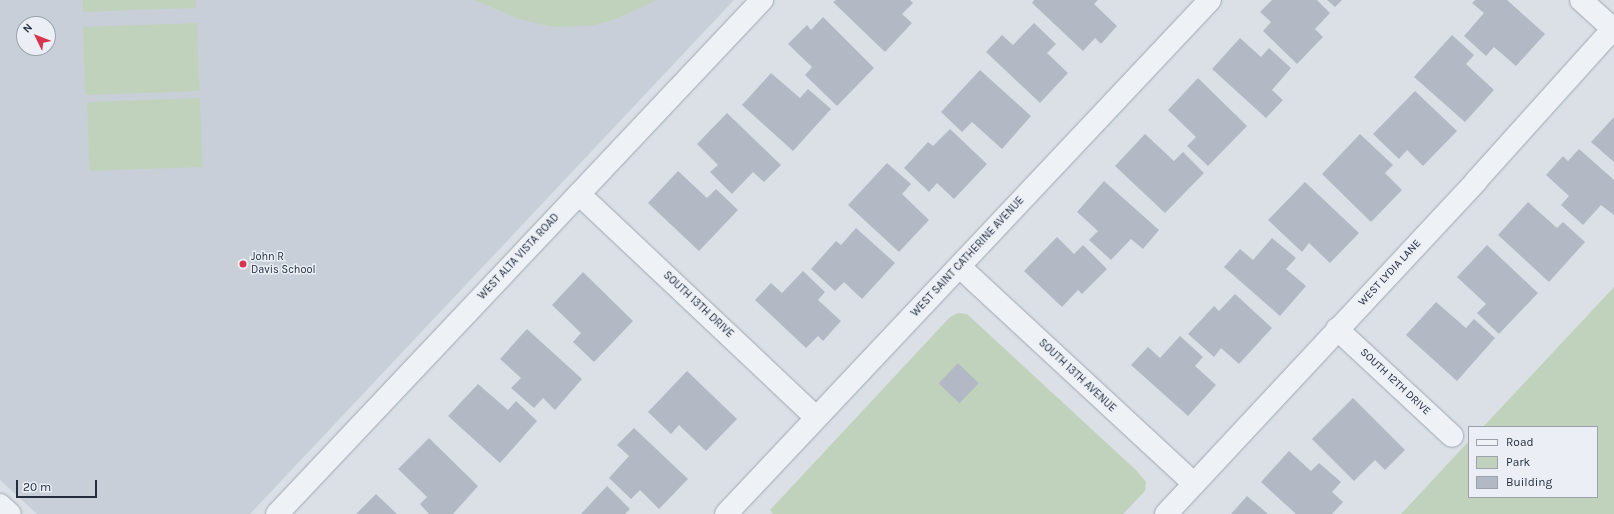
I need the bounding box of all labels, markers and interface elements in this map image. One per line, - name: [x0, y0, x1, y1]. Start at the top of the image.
- north arrow: [16, 16, 56, 56]
- text: N: [20, 21, 35, 35]
- street label: WEST SAINT CATHERINE AVENUE: [909, 194, 1027, 320]
- street label: WEST ALTA VISTA ROAD: [476, 211, 562, 303]
- street label: WEST LYDIA LANE: [1356, 237, 1424, 309]
- place label: John R Davis School: [251, 251, 316, 277]
- marker: John R Davis School: [238, 259, 248, 269]
- street label: SOUTH 13TH DRIVE: [660, 269, 736, 341]
- street label: SOUTH 13TH AVENUE: [1035, 337, 1119, 415]
- street label: SOUTH 12TH DRIVE: [1357, 346, 1433, 418]
- legend: [1468, 426, 1598, 498]
- text: Road: [1506, 435, 1534, 449]
- text: Park: [1506, 455, 1530, 469]
- scale bar: [18, 472, 99, 498]
- text: Building: [1506, 475, 1552, 489]
- text: 20 m: [23, 480, 51, 494]

